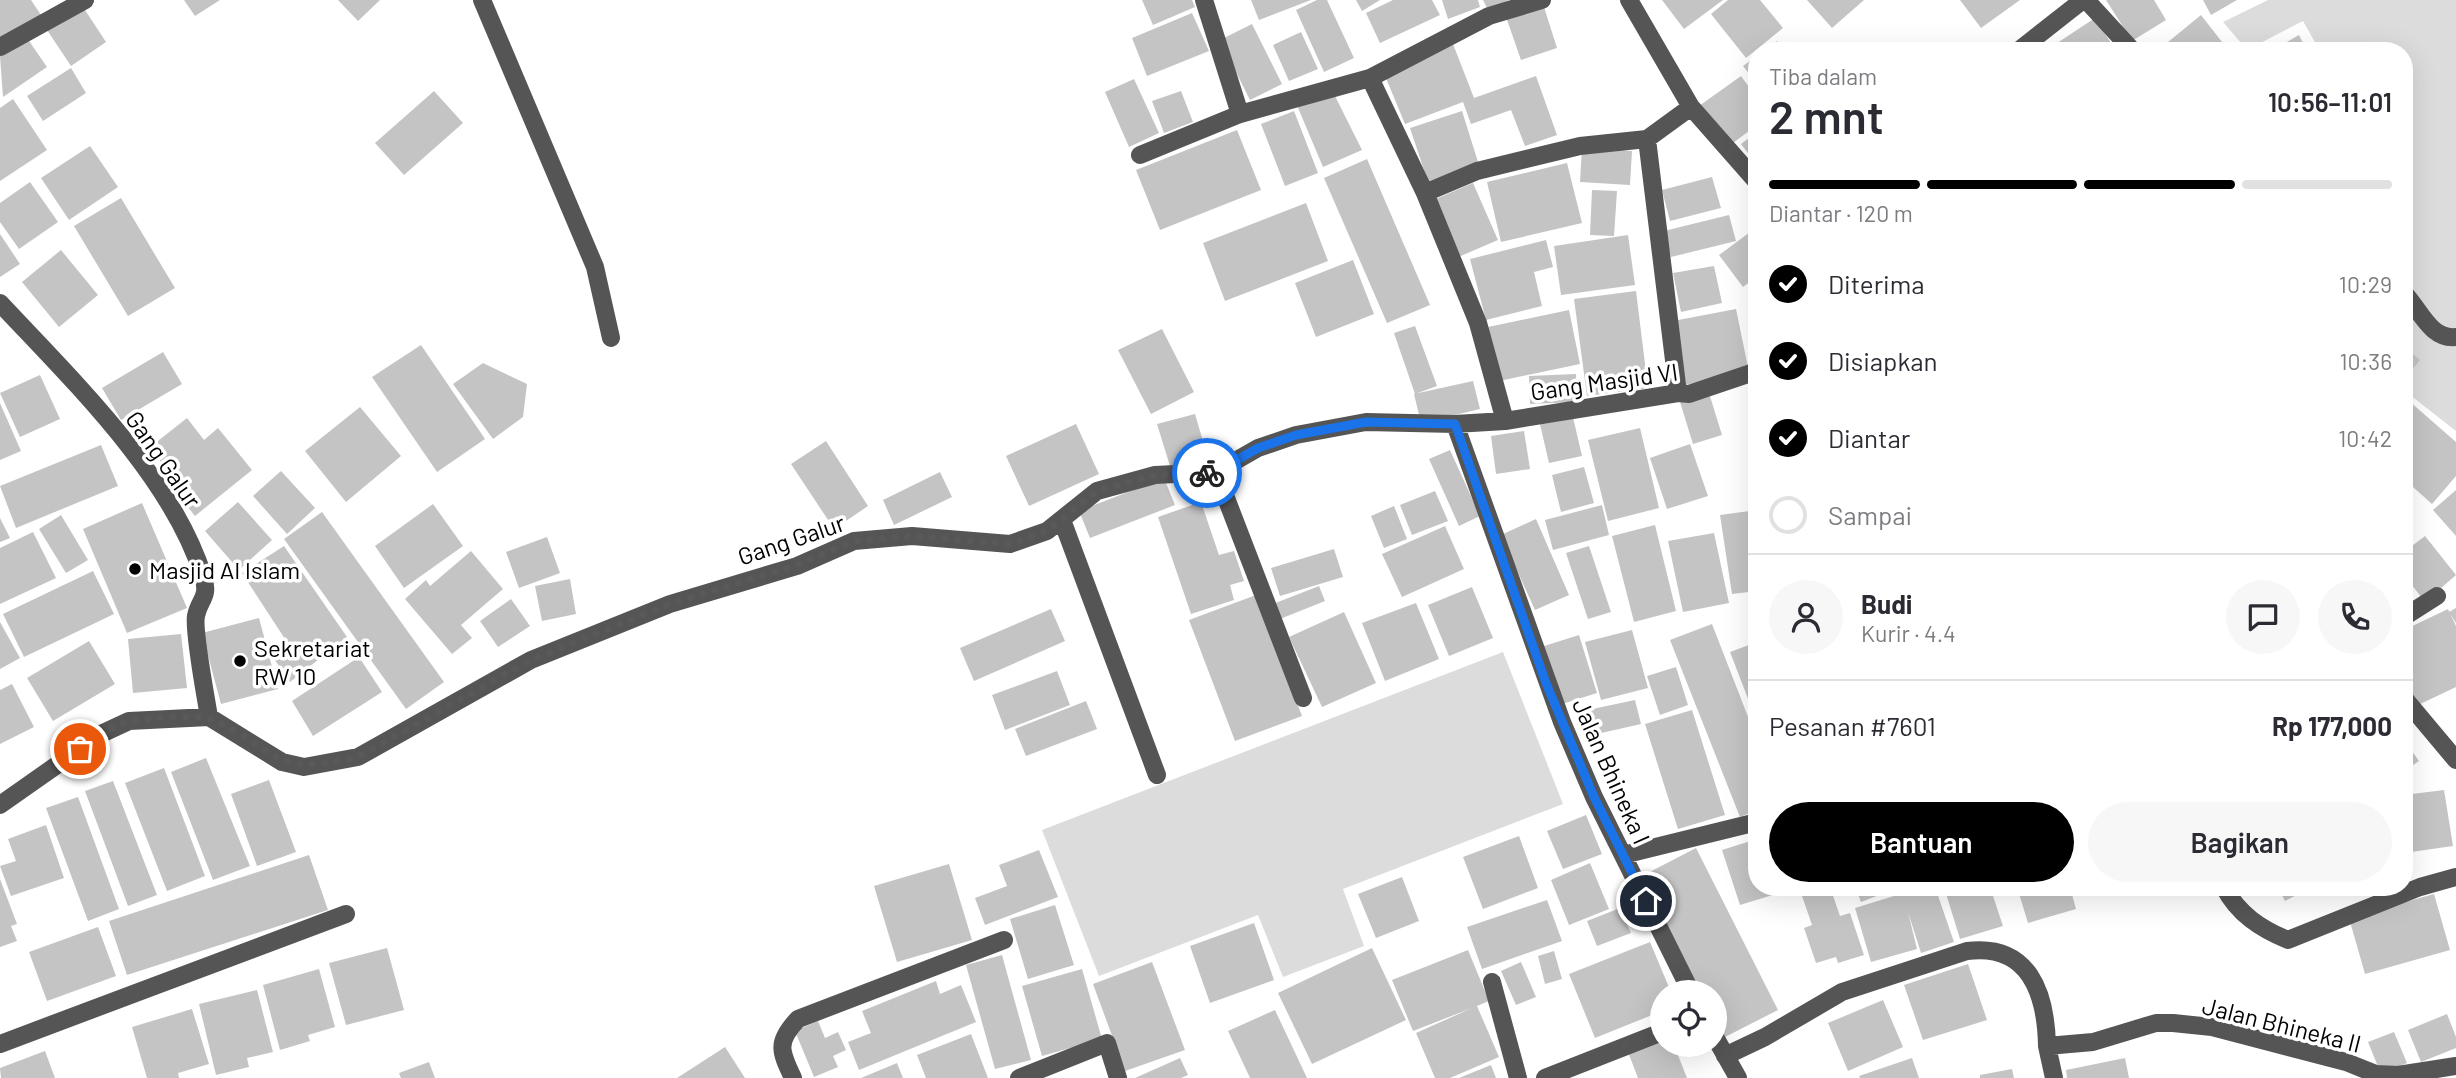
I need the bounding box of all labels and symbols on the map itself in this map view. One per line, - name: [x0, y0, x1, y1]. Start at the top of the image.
- street label: Gang Masjid VI: [1528, 356, 1680, 406]
- street label: Gang Galur: [120, 405, 208, 513]
- courier: [1172, 438, 1242, 508]
- street label: Gang Galur: [734, 507, 849, 571]
- place label: Masjid Al Islam: [149, 555, 300, 584]
- marker: Masjid Al Islam: [127, 561, 143, 577]
- place label: Sekretariat RW 10: [254, 633, 371, 690]
- marker: Sekretariat RW 10: [232, 653, 248, 669]
- street label: Jalan Bhineka I: [1567, 694, 1657, 848]
- pin: [50, 719, 110, 779]
- pin: [1616, 871, 1676, 931]
- street label: Jalan Bhineka II: [2200, 990, 2364, 1058]

